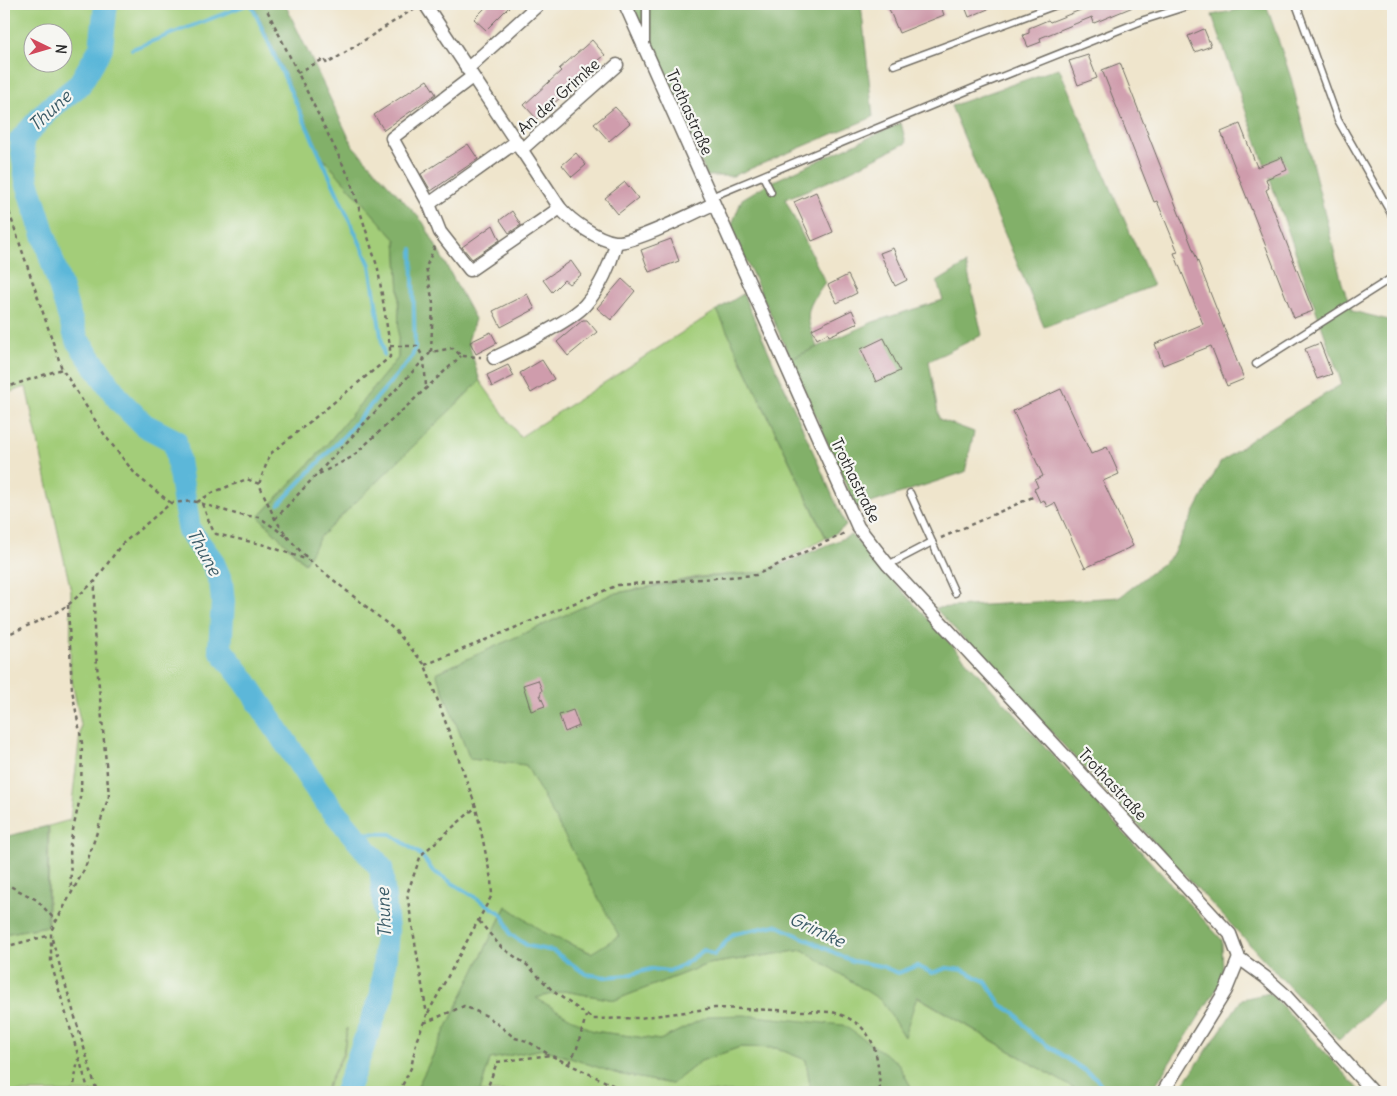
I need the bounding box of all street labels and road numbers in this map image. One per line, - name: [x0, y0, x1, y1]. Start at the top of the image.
- street label: An der Grimke: [513, 54, 603, 138]
- street label: Trothastraße: [662, 66, 718, 158]
- street label: Trothastraße: [827, 434, 885, 526]
- street label: Trothastraße: [1074, 744, 1152, 824]

